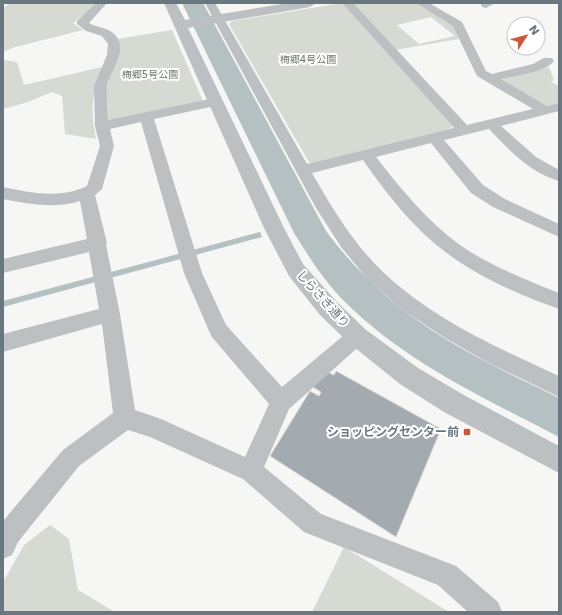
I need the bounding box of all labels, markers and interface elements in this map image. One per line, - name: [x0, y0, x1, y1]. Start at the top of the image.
- north arrow: [506, 16, 546, 56]
- text: N: [526, 23, 542, 38]
- park label: 梅郷4号公園: [280, 54, 336, 65]
- park label: 梅郷5号公園: [122, 69, 178, 80]
- street label: しらさぎ通り: [294, 268, 352, 330]
- place label: ショッピングセンター前: [327, 425, 459, 439]
- marker: ショッピングセンター前: [462, 427, 472, 437]

